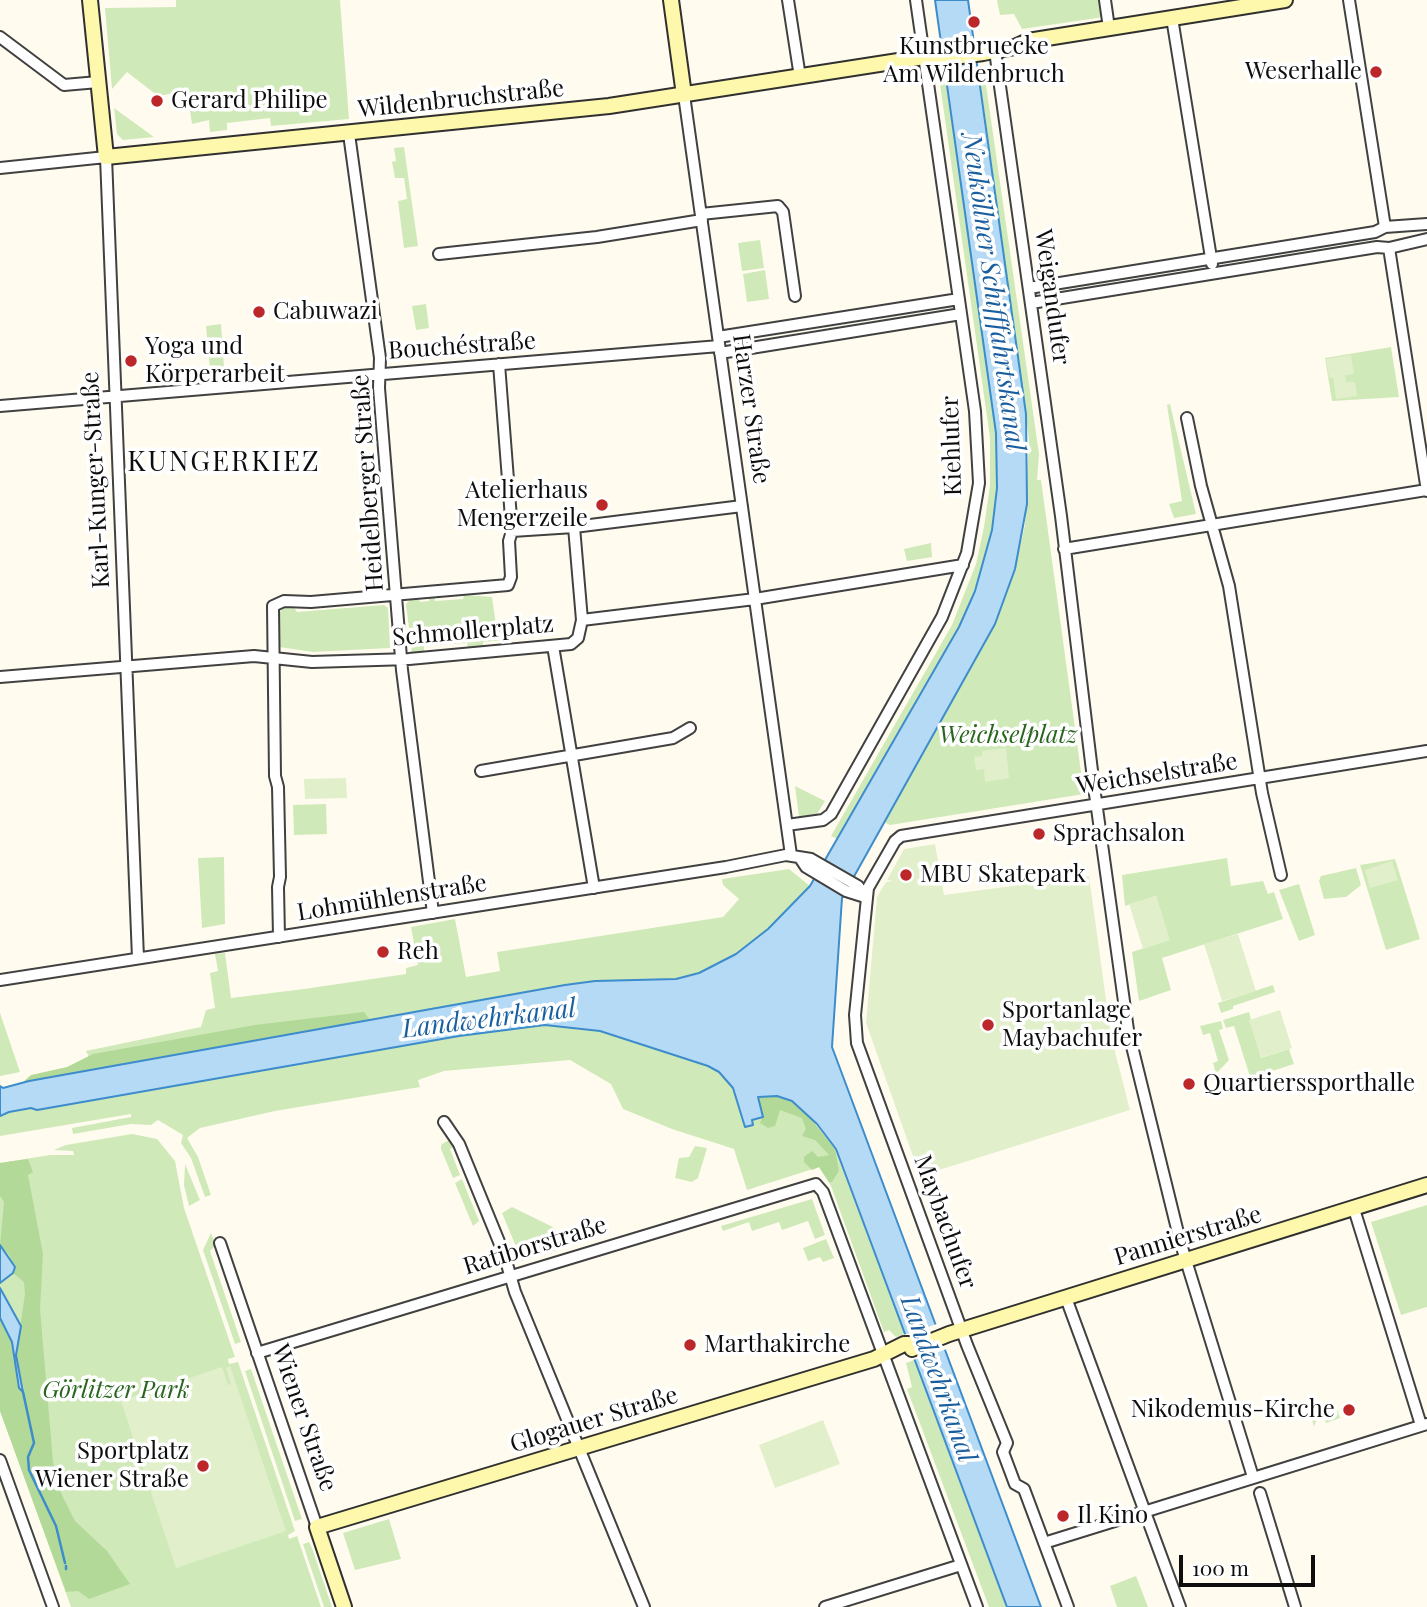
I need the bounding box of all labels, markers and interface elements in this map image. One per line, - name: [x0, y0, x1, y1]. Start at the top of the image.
- marker: Kunstbruecke Am Wildenbruch: [966, 14, 982, 30]
- place label: Kunstbruecke Am Wildenbruch: [883, 33, 1065, 89]
- place label: Weserhalle: [1245, 58, 1362, 86]
- marker: Weserhalle: [1368, 64, 1384, 80]
- street label: Wildenbruchstraße: [356, 74, 566, 124]
- place label: Gerard Philipe: [171, 87, 328, 115]
- marker: Gerard Philipe: [149, 93, 165, 109]
- water label: Neuköllner Schifffahrtskanal: [955, 131, 1031, 453]
- street label: Weigandufer: [1028, 228, 1076, 366]
- place label: Cabuwazi: [273, 298, 378, 326]
- marker: Cabuwazi: [251, 304, 267, 320]
- street label: Bouchéstraße: [387, 326, 537, 366]
- street label: Harzer Straße: [726, 332, 776, 486]
- place label: Yoga und Körperarbeit: [145, 333, 285, 389]
- marker: Yoga und Körperarbeit: [123, 353, 139, 369]
- street label: Karl-Kunger-Straße: [76, 371, 116, 589]
- street label: Heidelberger Straße: [346, 373, 390, 593]
- street label: Kiehlufer: [936, 395, 968, 497]
- district label: KUNGERKIEZ: [129, 445, 319, 479]
- place label: Atelierhaus Mengerzeile: [457, 477, 588, 533]
- marker: Atelierhaus Mengerzeile: [594, 497, 610, 513]
- street label: Schmollerplatz: [391, 610, 555, 652]
- park label: Weichselplatz: [939, 722, 1077, 750]
- street label: Weichselstraße: [1074, 747, 1240, 801]
- place label: Sprachsalon: [1053, 820, 1185, 848]
- marker: Sprachsalon: [1031, 826, 1047, 842]
- place label: MBU Skatepark: [920, 861, 1086, 889]
- marker: MBU Skatepark: [898, 867, 914, 883]
- street label: Lohmühlenstraße: [295, 869, 489, 927]
- place label: Reh: [397, 938, 439, 966]
- marker: Reh: [375, 944, 391, 960]
- water label: Landwehrkanal: [400, 993, 578, 1045]
- place label: Sportanlage Maybachufer: [1002, 997, 1142, 1053]
- marker: Sportanlage Maybachufer: [980, 1017, 996, 1033]
- place label: Quartierssporthalle: [1203, 1070, 1415, 1098]
- marker: Quartierssporthalle: [1181, 1076, 1197, 1092]
- street label: Maybachufer: [907, 1151, 983, 1293]
- street label: Pannierstraße: [1111, 1200, 1265, 1272]
- street label: Ratiborstraße: [460, 1211, 610, 1281]
- water label: Landwehrkanal: [893, 1292, 983, 1466]
- place label: Marthakirche: [704, 1331, 850, 1359]
- marker: Marthakirche: [682, 1337, 698, 1353]
- street label: Wiener Straße: [265, 1341, 343, 1495]
- park label: Görlitzer Park: [42, 1377, 190, 1405]
- street label: Glogauer Straße: [507, 1381, 681, 1459]
- place label: Nikodemus-Kirche: [1131, 1396, 1335, 1424]
- marker: Nikodemus-Kirche: [1341, 1402, 1357, 1418]
- place label: Sportplatz Wiener Straße: [35, 1438, 189, 1494]
- marker: Sportplatz Wiener Straße: [195, 1458, 211, 1474]
- place label: Il Kino: [1077, 1502, 1148, 1530]
- marker: Il Kino: [1055, 1508, 1071, 1524]
- scale bar: [1182, 1540, 1318, 1584]
- text: 100 m: [1192, 1553, 1249, 1581]

